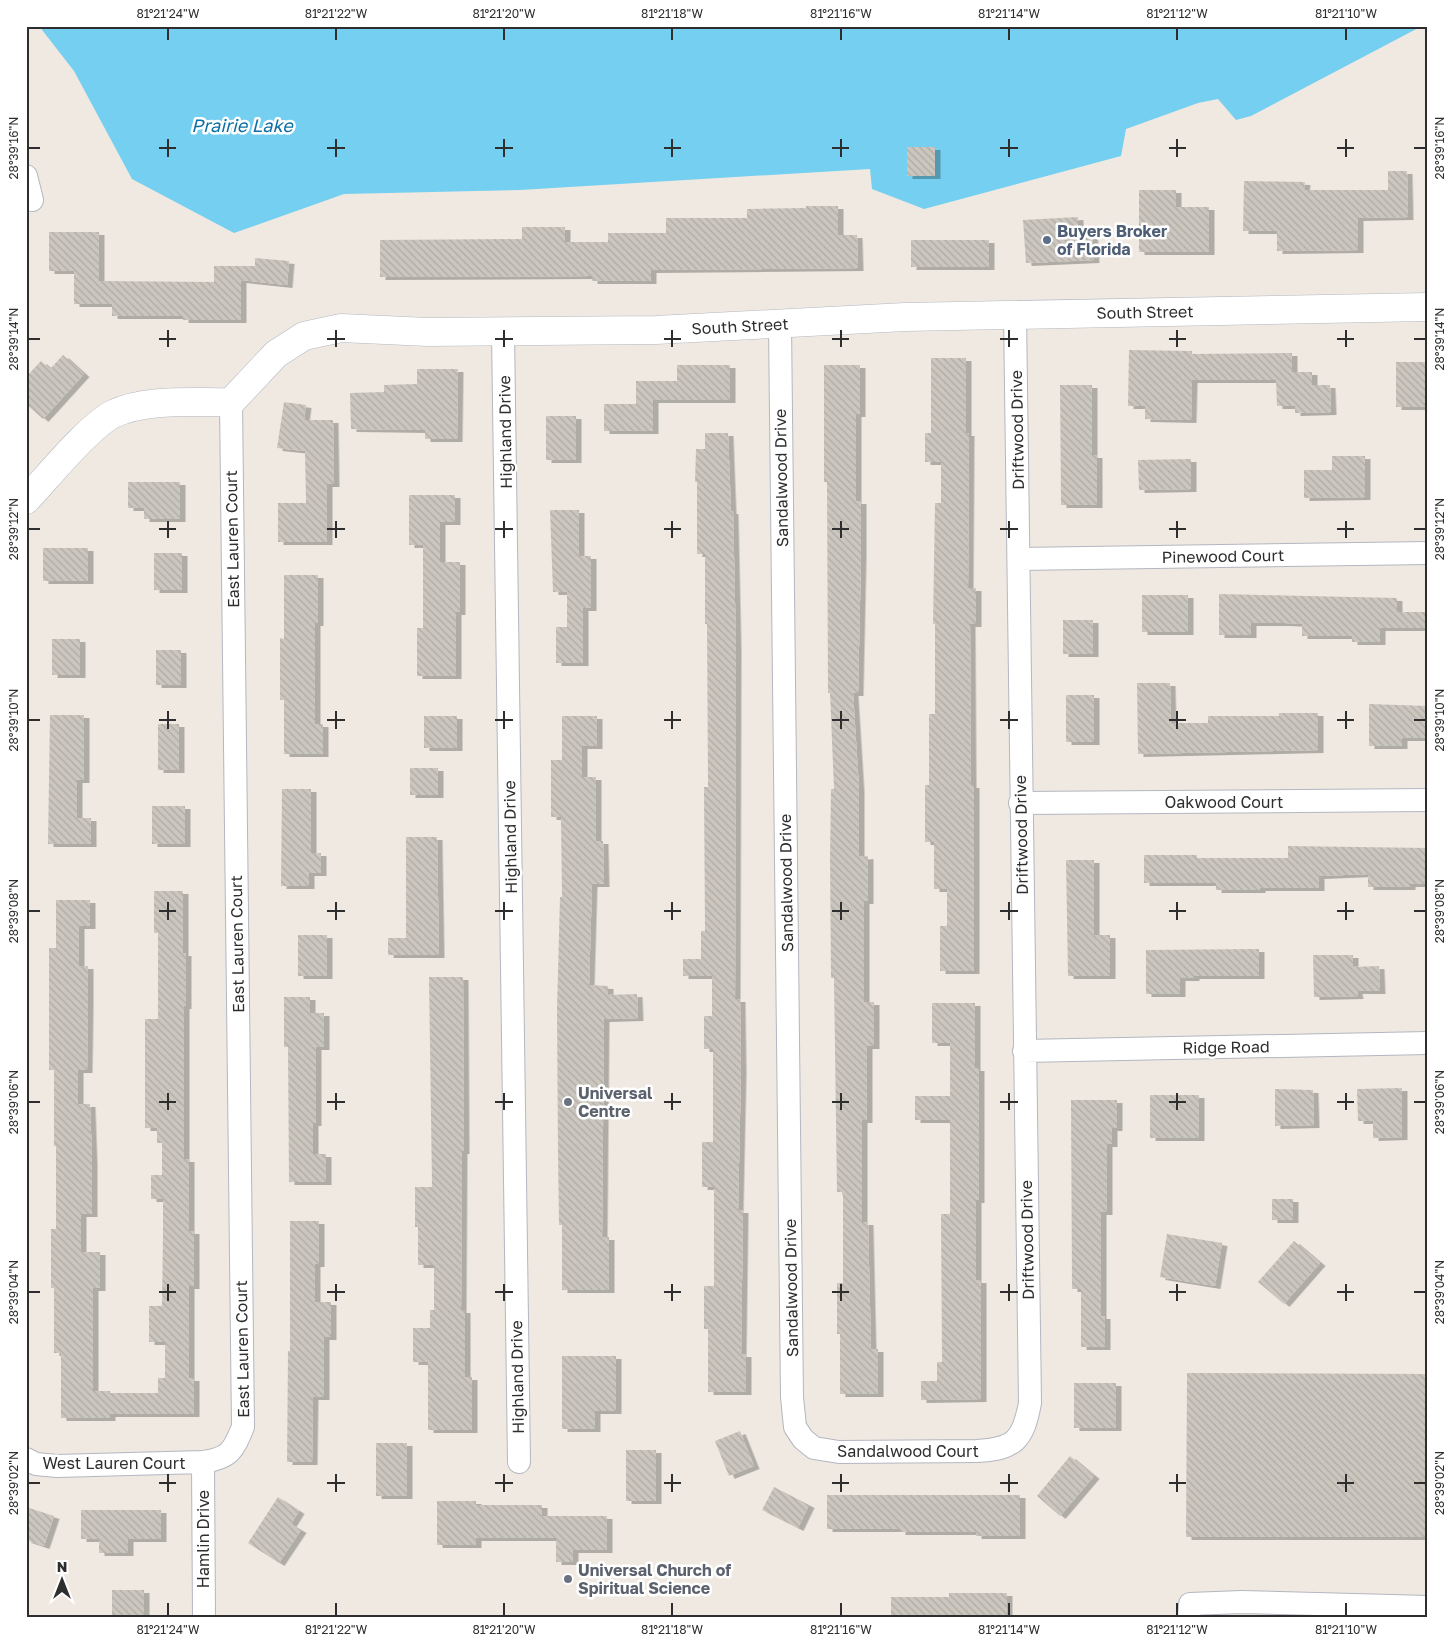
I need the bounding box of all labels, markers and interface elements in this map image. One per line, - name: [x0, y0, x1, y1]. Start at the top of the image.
- text: 81°21'24"W: [136, 6, 200, 21]
- text: 81°21'22"W: [305, 6, 368, 21]
- text: 81°21'20"W: [472, 6, 536, 21]
- text: 81°21'18"W: [641, 6, 703, 21]
- text: 81°21'16"W: [810, 6, 872, 21]
- text: 81°21'14"W: [978, 6, 1040, 21]
- text: 81°21'12"W: [1146, 6, 1208, 21]
- text: 81°21'10"W: [1315, 6, 1377, 21]
- water label: Prairie Lake: [191, 114, 294, 136]
- text: 28°39'16"N: [6, 117, 21, 179]
- text: 28°39'16"N: [1432, 117, 1447, 179]
- place label: Buyers Broker of Florida: [1057, 221, 1167, 259]
- marker: Buyers Broker of Florida: [1041, 234, 1053, 246]
- street label: South Street: [1096, 301, 1194, 323]
- text: 28°39'14"N: [6, 308, 21, 370]
- text: 28°39'14"N: [1432, 308, 1447, 370]
- street label: South Street: [691, 313, 789, 339]
- street label: Driftwood Drive: [1006, 370, 1028, 490]
- street label: Highland Drive: [494, 375, 516, 489]
- street label: Sandalwood Drive: [770, 409, 792, 547]
- street label: East Lauren Court: [221, 470, 243, 608]
- text: 28°39'12"N: [6, 498, 21, 560]
- text: 28°39'12"N: [1432, 498, 1447, 560]
- street label: Pinewood Court: [1161, 545, 1285, 567]
- text: 28°39'10"N: [6, 689, 21, 751]
- text: 28°39'10"N: [1432, 689, 1447, 751]
- street label: Driftwood Drive: [1010, 775, 1032, 895]
- street label: Highland Drive: [499, 780, 521, 894]
- street label: Oakwood Court: [1164, 792, 1284, 812]
- street label: Sandalwood Drive: [775, 814, 797, 952]
- street label: East Lauren Court: [226, 875, 248, 1013]
- text: 28°39'08"N: [6, 879, 21, 943]
- text: 28°39'08"N: [1432, 879, 1447, 943]
- street label: Ridge Road: [1182, 1036, 1270, 1058]
- text: 28°39'06"N: [6, 1070, 21, 1134]
- text: 28°39'06"N: [1432, 1070, 1447, 1134]
- place label: Universal Centre: [578, 1083, 653, 1121]
- marker: Universal Centre: [562, 1096, 574, 1108]
- street label: Driftwood Drive: [1016, 1180, 1038, 1300]
- street label: Sandalwood Drive: [780, 1219, 802, 1357]
- text: 28°39'04"N: [6, 1260, 21, 1324]
- text: 28°39'04"N: [1432, 1260, 1447, 1324]
- street label: East Lauren Court: [231, 1280, 253, 1418]
- street label: Highland Drive: [506, 1320, 528, 1434]
- street label: Sandalwood Court: [837, 1441, 979, 1461]
- text: 28°39'02"N: [6, 1451, 21, 1515]
- text: 28°39'02"N: [1432, 1451, 1447, 1515]
- street label: West Lauren Court: [42, 1453, 186, 1473]
- street label: Hamlin Drive: [193, 1490, 213, 1588]
- north arrow: [38, 1556, 88, 1606]
- text: N: [57, 1558, 67, 1575]
- place label: Universal Church of Spiritual Science: [578, 1560, 731, 1598]
- marker: Universal Church of Spiritual Science: [562, 1573, 574, 1585]
- text: 81°21'24"W: [136, 1622, 200, 1637]
- text: 81°21'22"W: [305, 1622, 368, 1637]
- text: 81°21'20"W: [472, 1622, 536, 1637]
- text: 81°21'18"W: [641, 1622, 703, 1637]
- text: 81°21'16"W: [810, 1622, 872, 1637]
- text: 81°21'14"W: [978, 1622, 1040, 1637]
- text: 81°21'12"W: [1146, 1622, 1208, 1637]
- text: 81°21'10"W: [1315, 1622, 1377, 1637]

